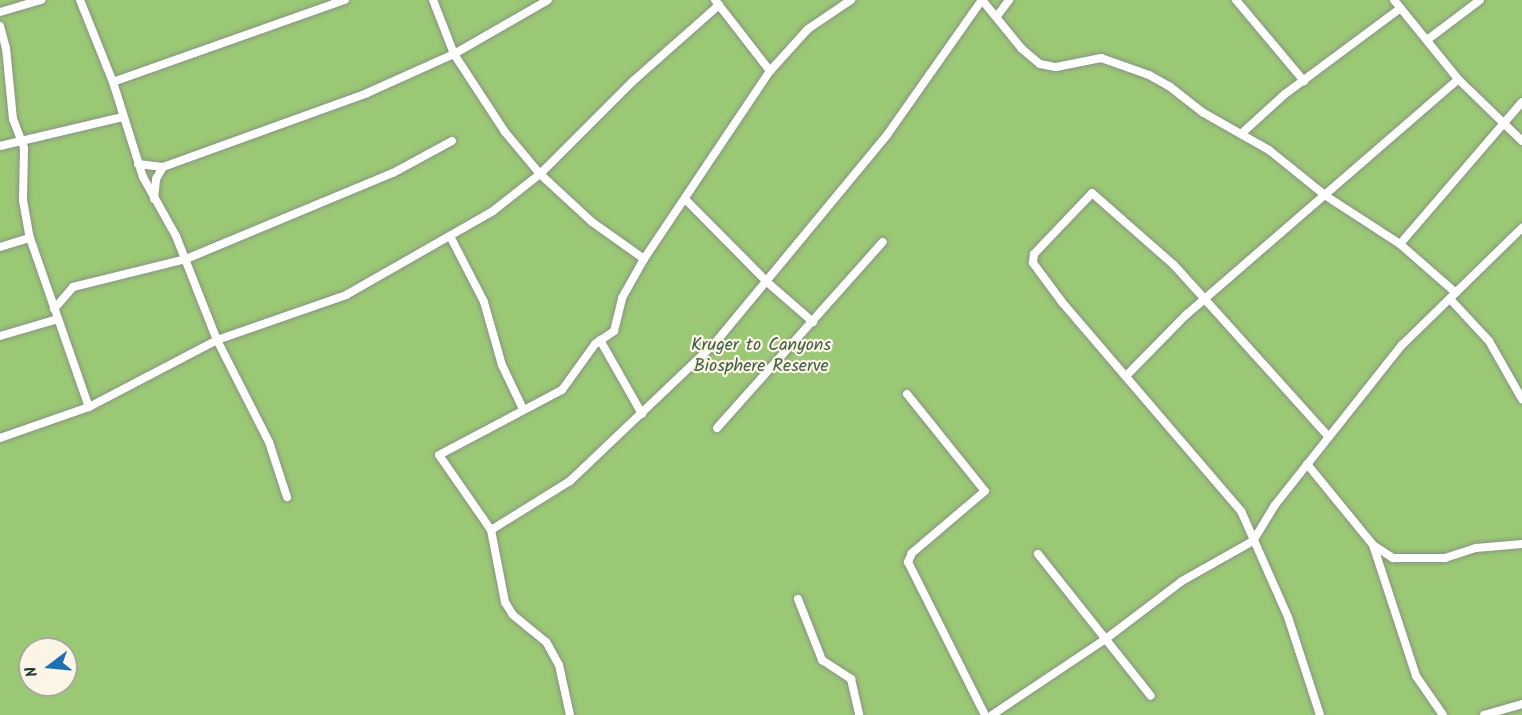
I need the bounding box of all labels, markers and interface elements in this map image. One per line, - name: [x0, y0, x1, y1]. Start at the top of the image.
- park label: Kruger to Canyons Biosphere Reserve: [691, 336, 831, 378]
- north arrow: [18, 637, 78, 697]
- text: N: [19, 663, 46, 680]

